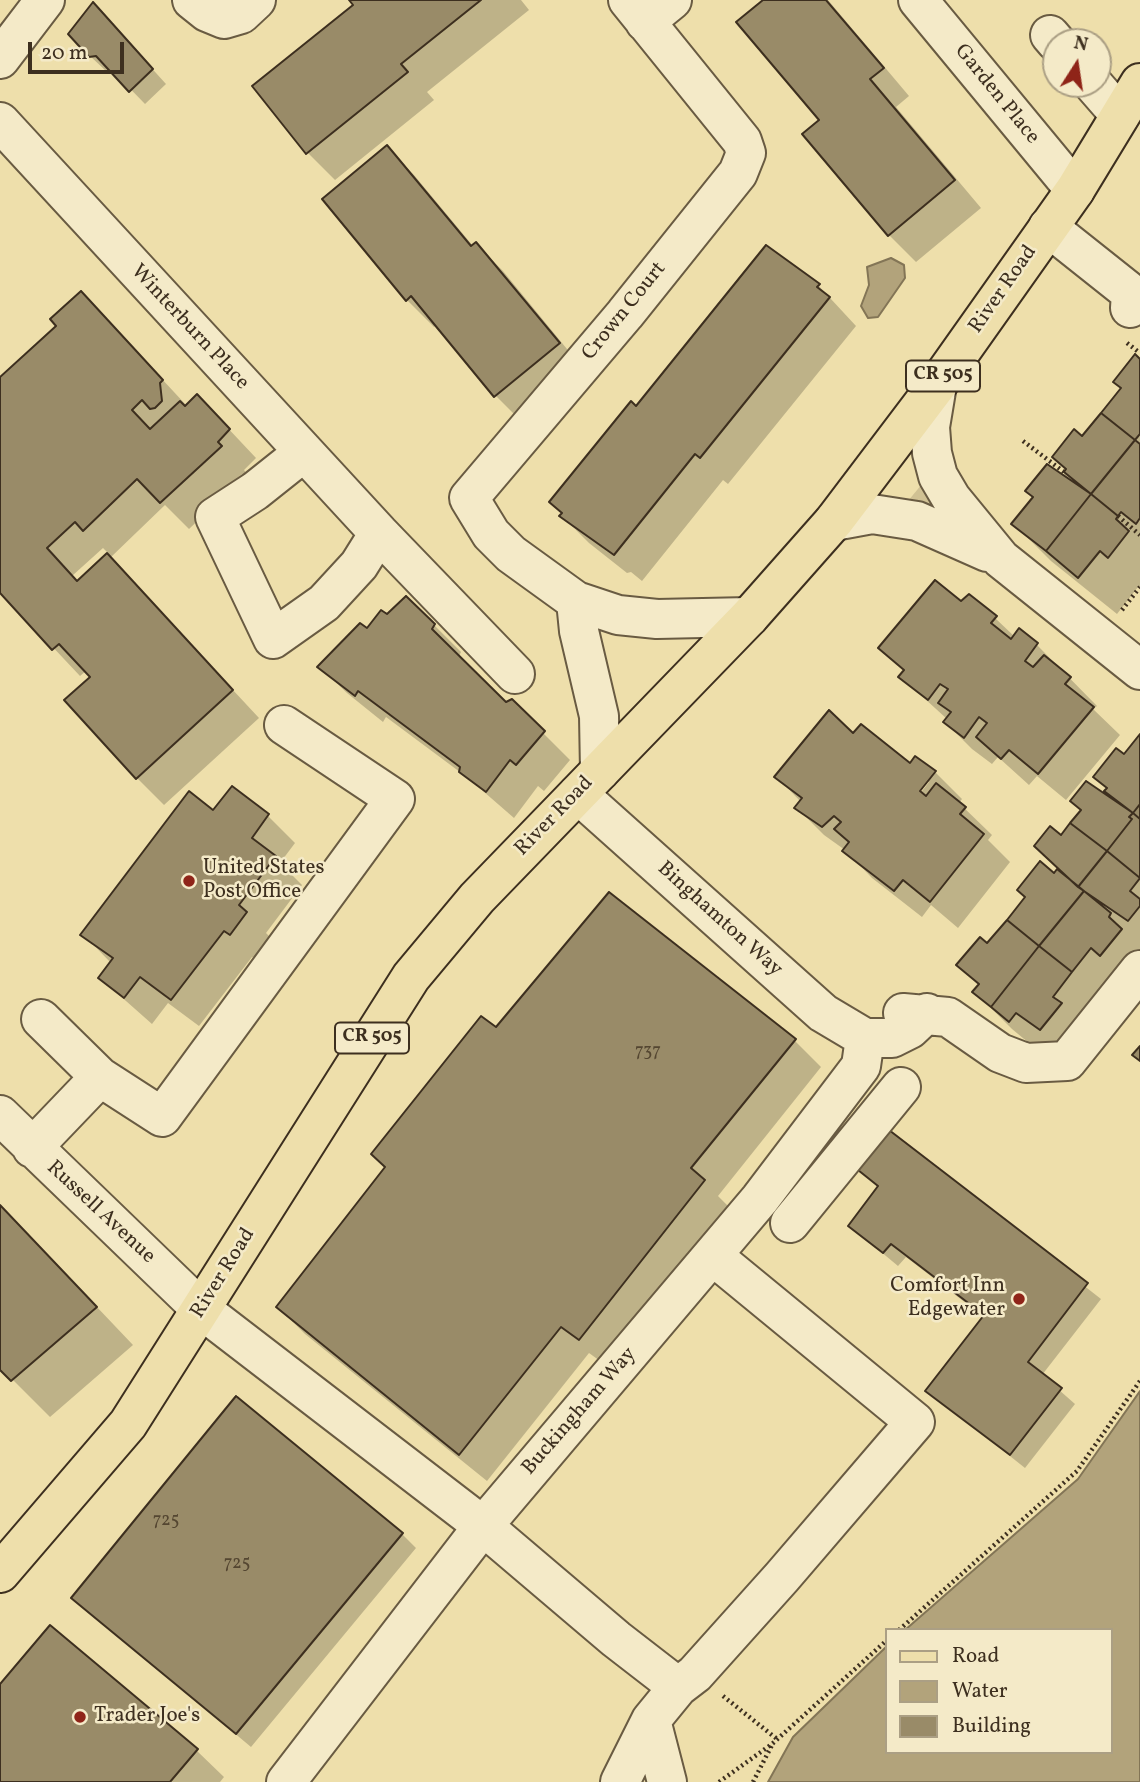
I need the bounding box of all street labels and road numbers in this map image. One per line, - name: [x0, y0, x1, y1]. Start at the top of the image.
- street label: Garden Place: [948, 40, 1044, 150]
- street label: River Road: [964, 241, 1044, 339]
- street label: Crown Court: [578, 258, 672, 366]
- street label: Winterburn Place: [124, 260, 254, 396]
- road number: CR 505: [906, 360, 980, 392]
- street label: River Road: [511, 772, 599, 862]
- street label: Binghamton Way: [651, 857, 787, 983]
- road number: CR 505: [335, 1022, 409, 1054]
- street label: Russell Avenue: [40, 1156, 160, 1270]
- street label: River Road: [186, 1224, 262, 1324]
- street label: Buckingham Way: [518, 1343, 642, 1481]

